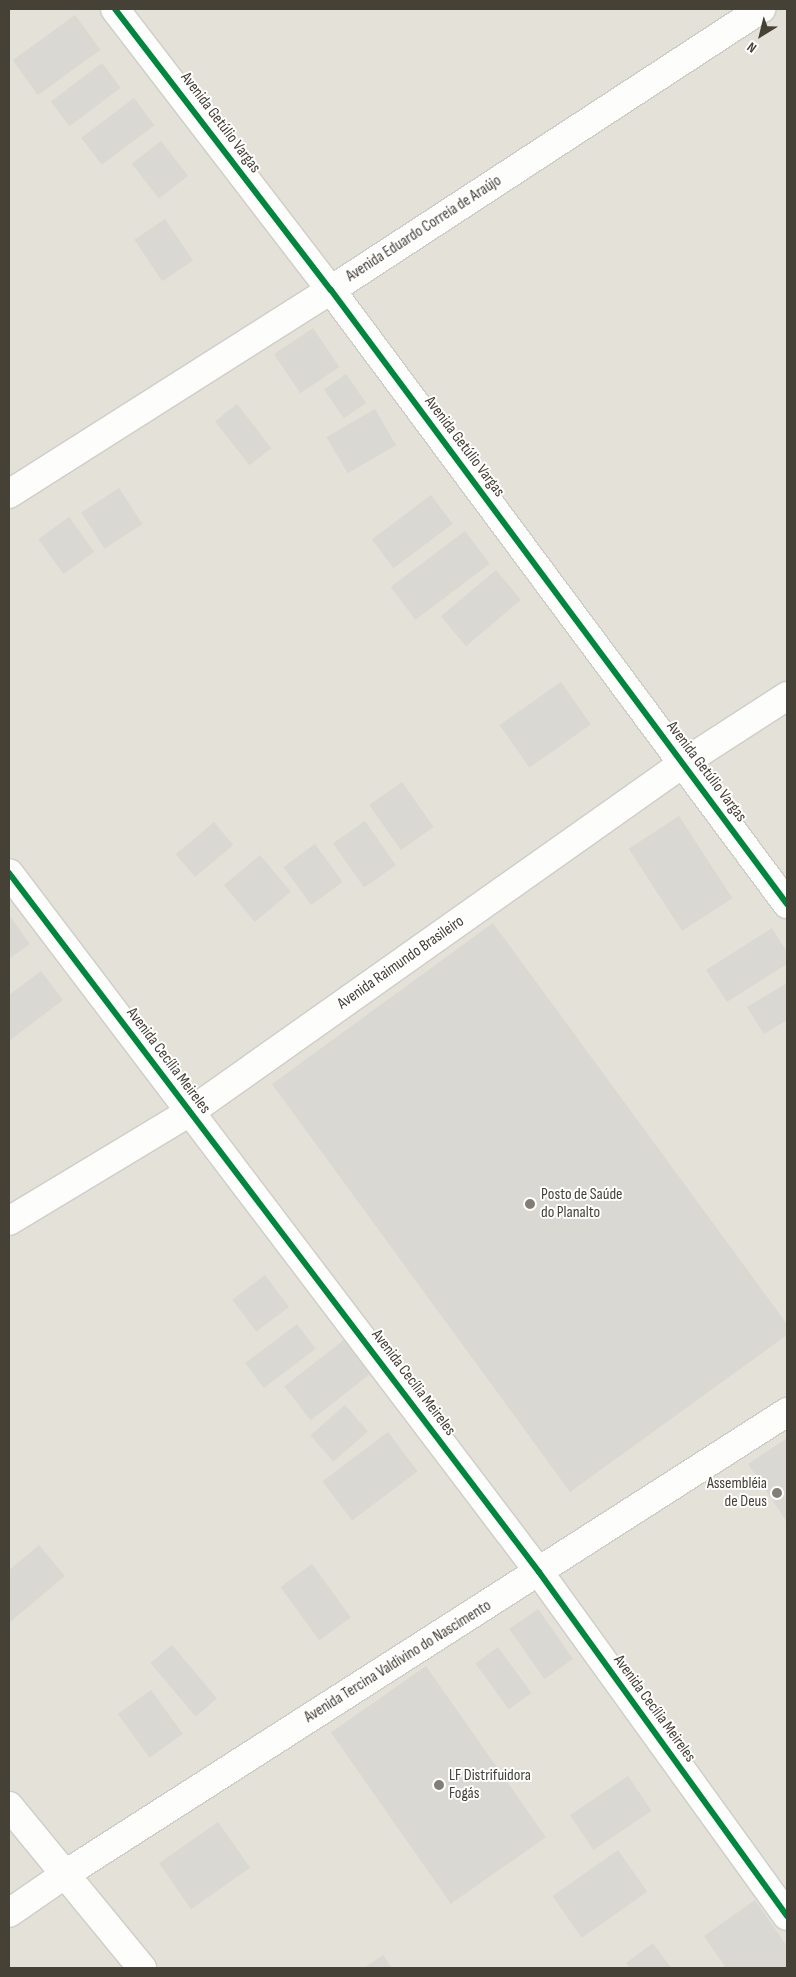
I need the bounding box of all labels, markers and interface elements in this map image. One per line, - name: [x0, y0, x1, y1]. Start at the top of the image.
- north arrow: [736, 10, 786, 60]
- text: N: [744, 38, 760, 57]
- street label: Avenida Getúlio Vargas: [176, 69, 264, 177]
- street label: Avenida Eduardo Correia de Araújo: [343, 172, 505, 286]
- street label: Avenida Getúlio Vargas: [420, 393, 508, 501]
- street label: Avenida Getúlio Vargas: [662, 718, 750, 826]
- street label: Avenida Raimundo Brasileiro: [334, 912, 468, 1014]
- street label: Avenida Cecília Meireles: [122, 1004, 214, 1118]
- place label: Posto de Saúde do Planalto: [541, 1185, 623, 1223]
- marker: Posto de Saúde do Planalto: [523, 1197, 537, 1211]
- street label: Avenida Cecília Meireles: [367, 1326, 459, 1440]
- place label: Assembléia de Deus: [707, 1474, 767, 1512]
- marker: Assembléia de Deus: [771, 1487, 783, 1499]
- street label: Avenida Tercina Valdivino do Nascimento: [301, 1596, 495, 1728]
- street label: Avenida Cecília Meireles: [609, 1652, 699, 1766]
- place label: LF Distrifuidora Fogás: [449, 1766, 531, 1804]
- marker: LF Distrifuidora Fogás: [433, 1779, 445, 1791]

